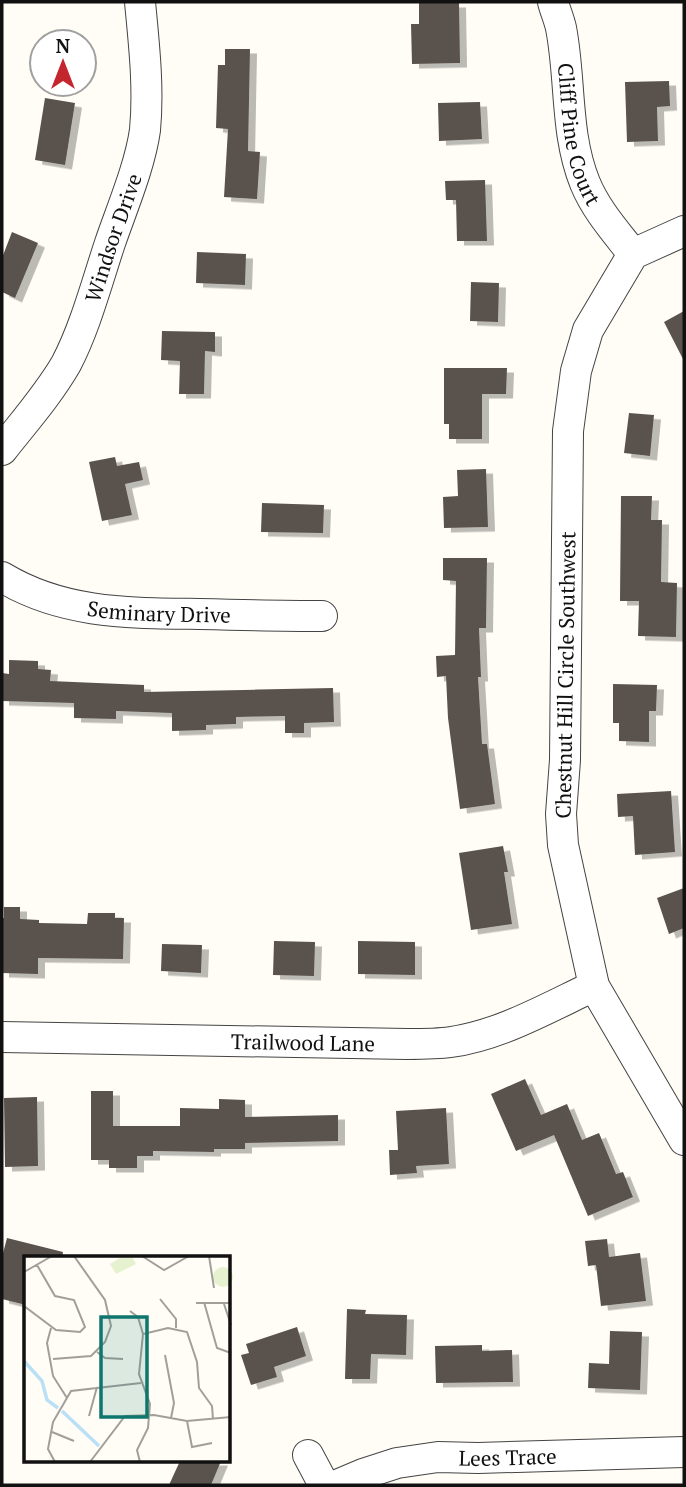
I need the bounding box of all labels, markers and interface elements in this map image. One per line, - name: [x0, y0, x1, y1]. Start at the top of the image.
- north arrow: [28, 28, 98, 98]
- text: N: [56, 33, 71, 58]
- street label: Cliff Pine Court: [552, 62, 608, 211]
- street label: Windsor Drive: [78, 170, 148, 306]
- street label: Chestnut Hill Circle Southwest: [548, 531, 582, 819]
- street label: Seminary Drive: [85, 594, 231, 629]
- street label: Trailwood Lane: [231, 1027, 375, 1057]
- inset map: [24, 1256, 231, 1462]
- street label: Lees Trace: [458, 1442, 557, 1472]

